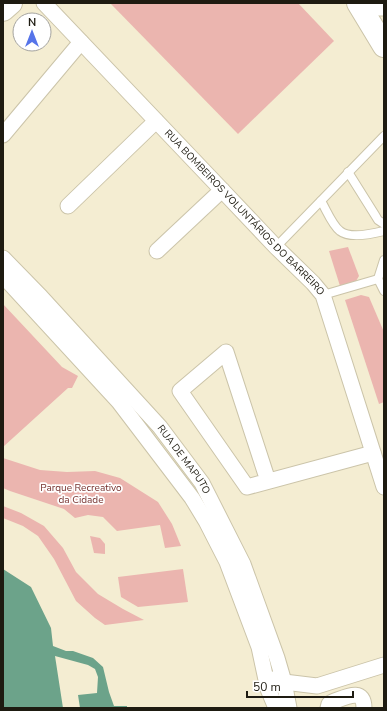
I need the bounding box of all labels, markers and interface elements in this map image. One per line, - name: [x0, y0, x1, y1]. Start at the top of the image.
- north arrow: [12, 12, 52, 52]
- text: N: [28, 15, 36, 30]
- street label: RUA BOMBEIROS VOLUNTÁRIOS DO BARREIRO: [161, 127, 328, 299]
- street label: RUA DE MAPUTO: [154, 422, 214, 497]
- park label: Parque Recreativo da Cidade: [40, 481, 122, 507]
- scale bar: [247, 673, 353, 699]
- text: 50 m: [253, 679, 281, 695]

